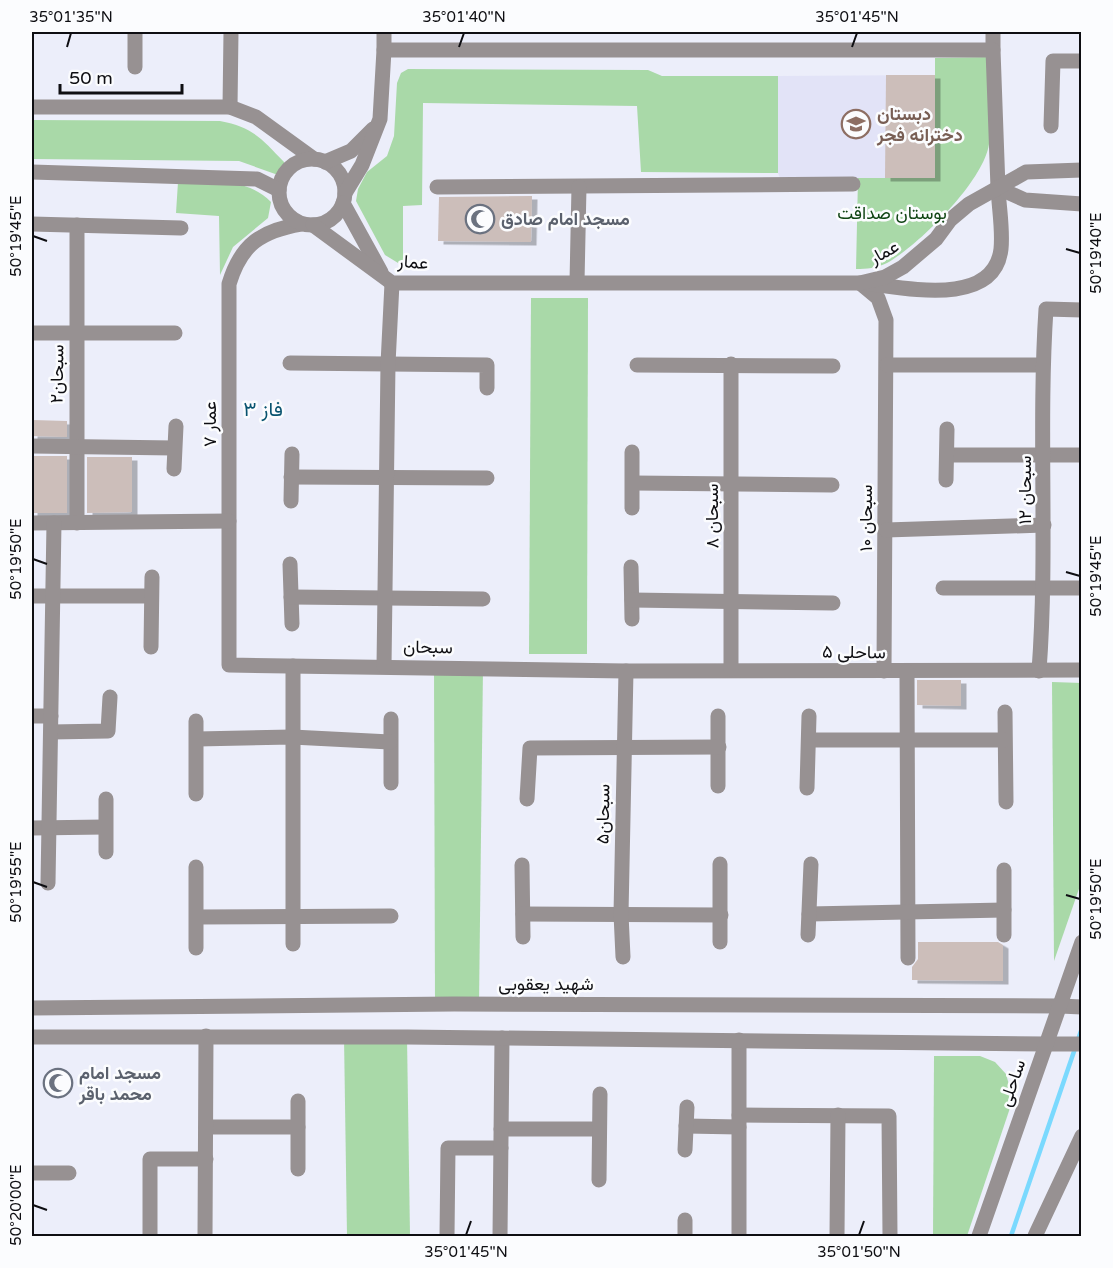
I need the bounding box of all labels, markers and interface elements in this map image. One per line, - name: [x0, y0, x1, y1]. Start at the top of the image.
- text: 35°01'35"N: [29, 8, 113, 26]
- text: 35°01'40"N: [422, 8, 506, 26]
- text: 35°01'45"N: [815, 8, 899, 26]
- scale bar: [60, 57, 182, 95]
- text: 50 m: [69, 67, 113, 89]
- place label: دبستان دخترانه فجر: [876, 103, 963, 146]
- school or university icon: دبستان دخترانه فجر: [840, 108, 872, 140]
- text: 50°19'45"E: [7, 195, 25, 277]
- park label: بوستان صداقت: [837, 202, 947, 224]
- mosque icon: مسجد امام صادق: [464, 203, 496, 235]
- place label: مسجد امام صادق: [501, 208, 630, 231]
- text: 50°19'40"E: [1087, 212, 1105, 294]
- street label: عمار: [864, 235, 903, 270]
- street label: عمار: [396, 250, 429, 274]
- street label: سبحان۲: [45, 344, 69, 404]
- district label: فاز ۳: [243, 398, 283, 422]
- street label: عمار ۷: [199, 401, 221, 447]
- street label: سبحان ۱۲: [1014, 456, 1036, 524]
- street label: سبحان ۸: [701, 484, 723, 548]
- street label: سبحان ۱۰: [855, 484, 877, 552]
- text: 50°19'50"E: [7, 518, 25, 600]
- text: 50°19'45"E: [1087, 535, 1105, 617]
- street label: سبحان: [403, 636, 453, 658]
- street label: ساحلی ۵: [822, 640, 886, 664]
- street label: سبحان۵: [591, 784, 615, 844]
- text: 50°19'55"E: [7, 841, 25, 923]
- text: 50°19'50"E: [1087, 858, 1105, 940]
- street label: شهید یعقوبی: [498, 973, 594, 995]
- street label: ساحلی: [994, 1057, 1030, 1109]
- place label: مسجد امام محمد باقر: [78, 1062, 161, 1105]
- mosque icon: مسجد امام محمد باقر: [42, 1067, 74, 1099]
- text: 50°20'00"E: [7, 1164, 25, 1246]
- text: 35°01'45"N: [424, 1243, 508, 1261]
- text: 35°01'50"N: [817, 1243, 901, 1261]

